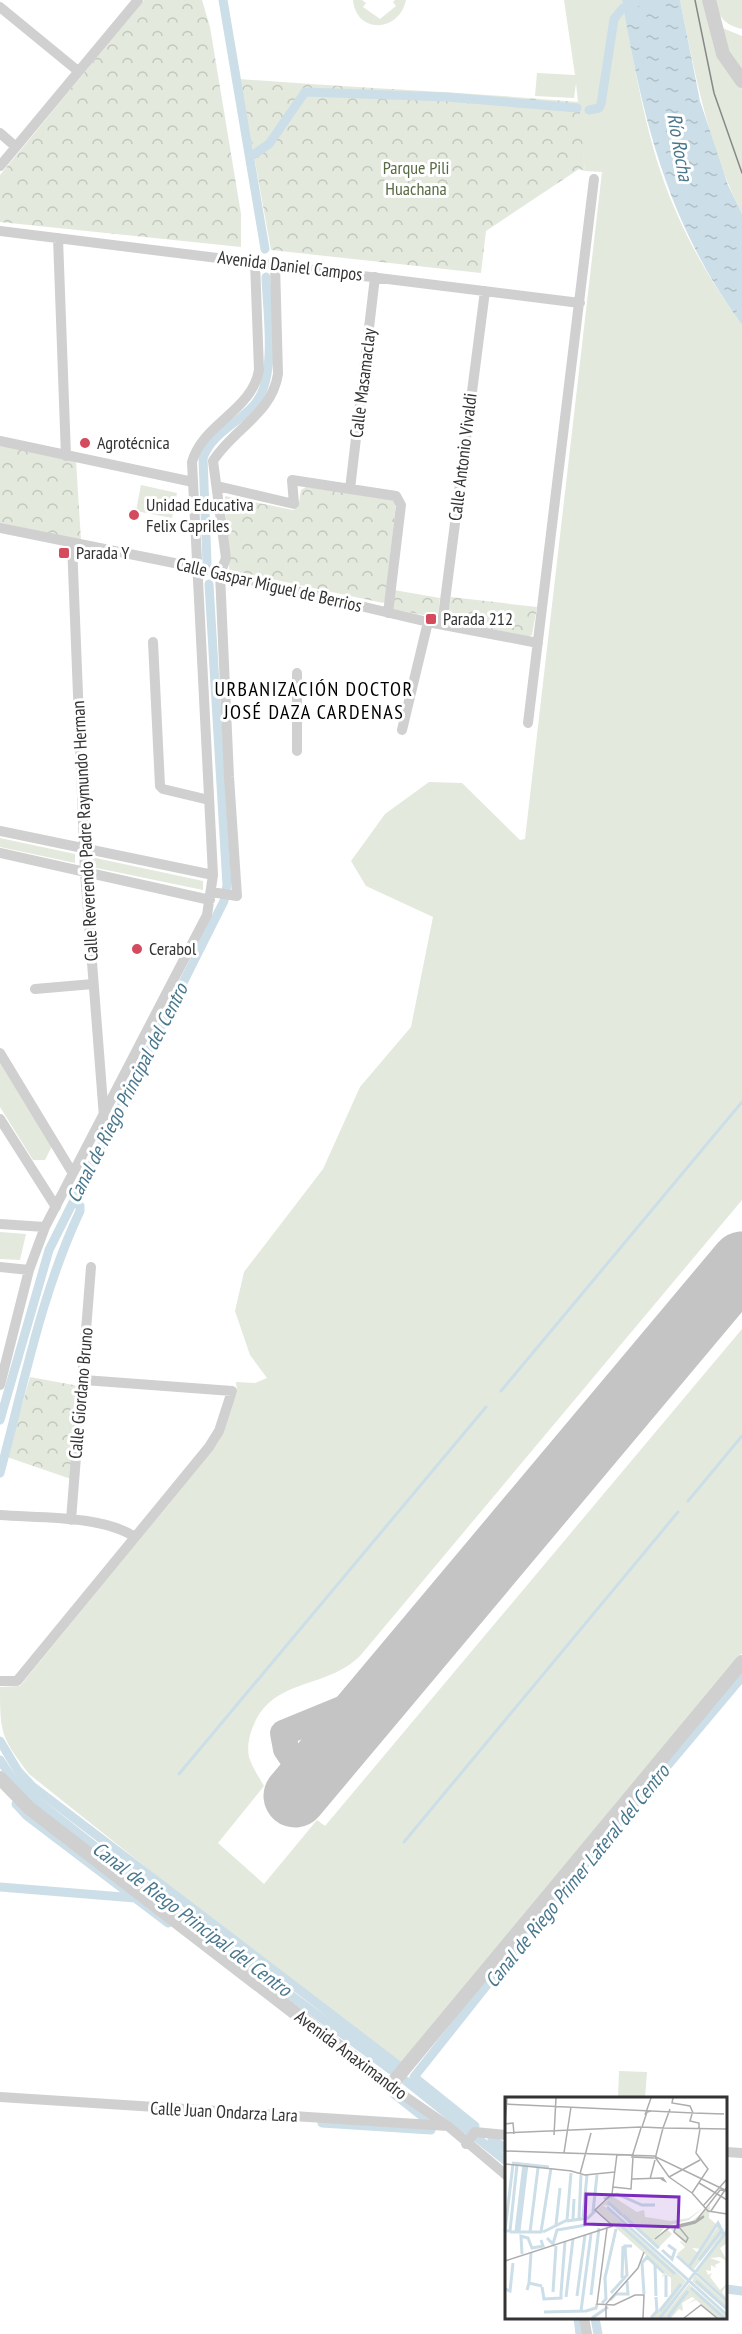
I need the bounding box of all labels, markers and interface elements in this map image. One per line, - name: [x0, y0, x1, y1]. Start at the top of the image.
- water label: Río Rocha: [661, 111, 699, 184]
- park label: Parque Pili Huachana: [383, 156, 449, 200]
- street label: Avenida Daniel Campos: [216, 245, 364, 286]
- street label: Calle Masamaclay: [344, 327, 381, 439]
- street label: Calle Antonio Vivaldi: [443, 392, 482, 522]
- place label: Agrotécnica: [97, 431, 170, 454]
- marker: Agrotécnica: [78, 436, 92, 450]
- place label: Unidad Educativa Felix Capriles: [146, 493, 254, 537]
- marker: Unidad Educativa Felix Capriles: [127, 508, 141, 522]
- place label: Parada Y: [76, 541, 130, 564]
- marker: Parada Y: [57, 546, 71, 560]
- street label: Calle Gaspar Miguel de Berrios: [174, 552, 364, 617]
- place label: Parada 212: [443, 607, 513, 630]
- marker: Parada 212: [424, 612, 438, 626]
- district label: URBANIZACIÓN DOCTOR JOSÉ DAZA CARDENAS: [214, 676, 414, 725]
- street label: Calle Reverendo Padre Raymundo Herman: [66, 700, 103, 962]
- place label: Cerabol: [149, 937, 197, 960]
- marker: Cerabol: [130, 942, 144, 956]
- water label: Canal de Riego Principal del Centro: [60, 978, 194, 1207]
- street label: Calle Giordano Bruno: [63, 1326, 98, 1460]
- water label: Canal de Riego Primer Lateral del Centro: [479, 1758, 676, 1993]
- water label: Canal de Riego Principal del Centro: [87, 1836, 298, 2003]
- street label: Avenida Anaximandro: [291, 2005, 412, 2104]
- street label: Calle Juan Ondarza Lara: [150, 2096, 298, 2127]
- inset map: [505, 2097, 727, 2319]

